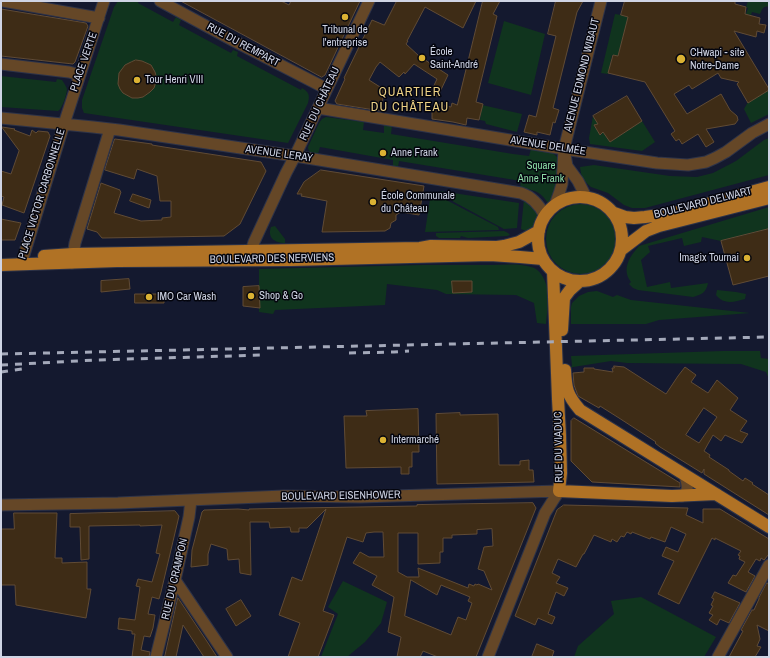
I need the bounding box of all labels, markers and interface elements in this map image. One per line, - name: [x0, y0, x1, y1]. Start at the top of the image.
- marker: Tribunal de l'entreprise: [340, 12, 350, 22]
- street label: AVENUE EDMOND WIBAUT: [561, 17, 603, 133]
- street label: RUE DU REMPART: [204, 20, 282, 70]
- place label: Tribunal de l'entreprise: [322, 23, 368, 49]
- street label: PLACE VERTE: [68, 31, 100, 93]
- place label: École Saint-André: [430, 45, 478, 71]
- place label: CHwapi - site Notre-Dame: [690, 46, 745, 72]
- marker: École Saint-André: [417, 53, 427, 63]
- marker: CHwapi - site Notre-Dame: [675, 53, 687, 65]
- street label: RUE DU CHÂTEAU: [297, 65, 343, 143]
- place label: Tour Henri VIII: [145, 73, 203, 87]
- marker: Tour Henri VIII: [132, 75, 142, 85]
- district label: QUARTIER DU CHÂTEAU: [371, 85, 449, 116]
- street label: PLACE VICTOR CARBONNELLE: [16, 127, 68, 261]
- street label: AVENUE DELMÉE: [509, 134, 587, 158]
- street label: AVENUE LERAY: [244, 143, 314, 165]
- place label: Anne Frank: [391, 146, 438, 160]
- marker: Anne Frank: [378, 148, 388, 158]
- park label: Square Anne Frank: [518, 159, 564, 185]
- street label: BOULEVARD DELWART: [653, 184, 753, 222]
- place label: École Communale du Château: [381, 189, 455, 215]
- marker: École Communale du Château: [368, 197, 378, 207]
- street label: BOULEVARD DES NERVIENS: [210, 251, 334, 267]
- place label: Imagix Tournai: [679, 251, 739, 265]
- marker: Imagix Tournai: [742, 253, 752, 263]
- place label: Shop & Go: [259, 289, 303, 303]
- place label: IMO Car Wash: [157, 290, 216, 304]
- marker: Shop & Go: [246, 291, 256, 301]
- marker: IMO Car Wash: [144, 292, 154, 302]
- street label: RUE DU VIADUC: [552, 411, 566, 483]
- place label: Intermarché: [391, 433, 439, 447]
- marker: Intermarché: [378, 435, 388, 445]
- street label: BOULEVARD EISENHOWER: [281, 488, 401, 504]
- street label: RUE DU CRAMPON: [159, 537, 191, 621]

